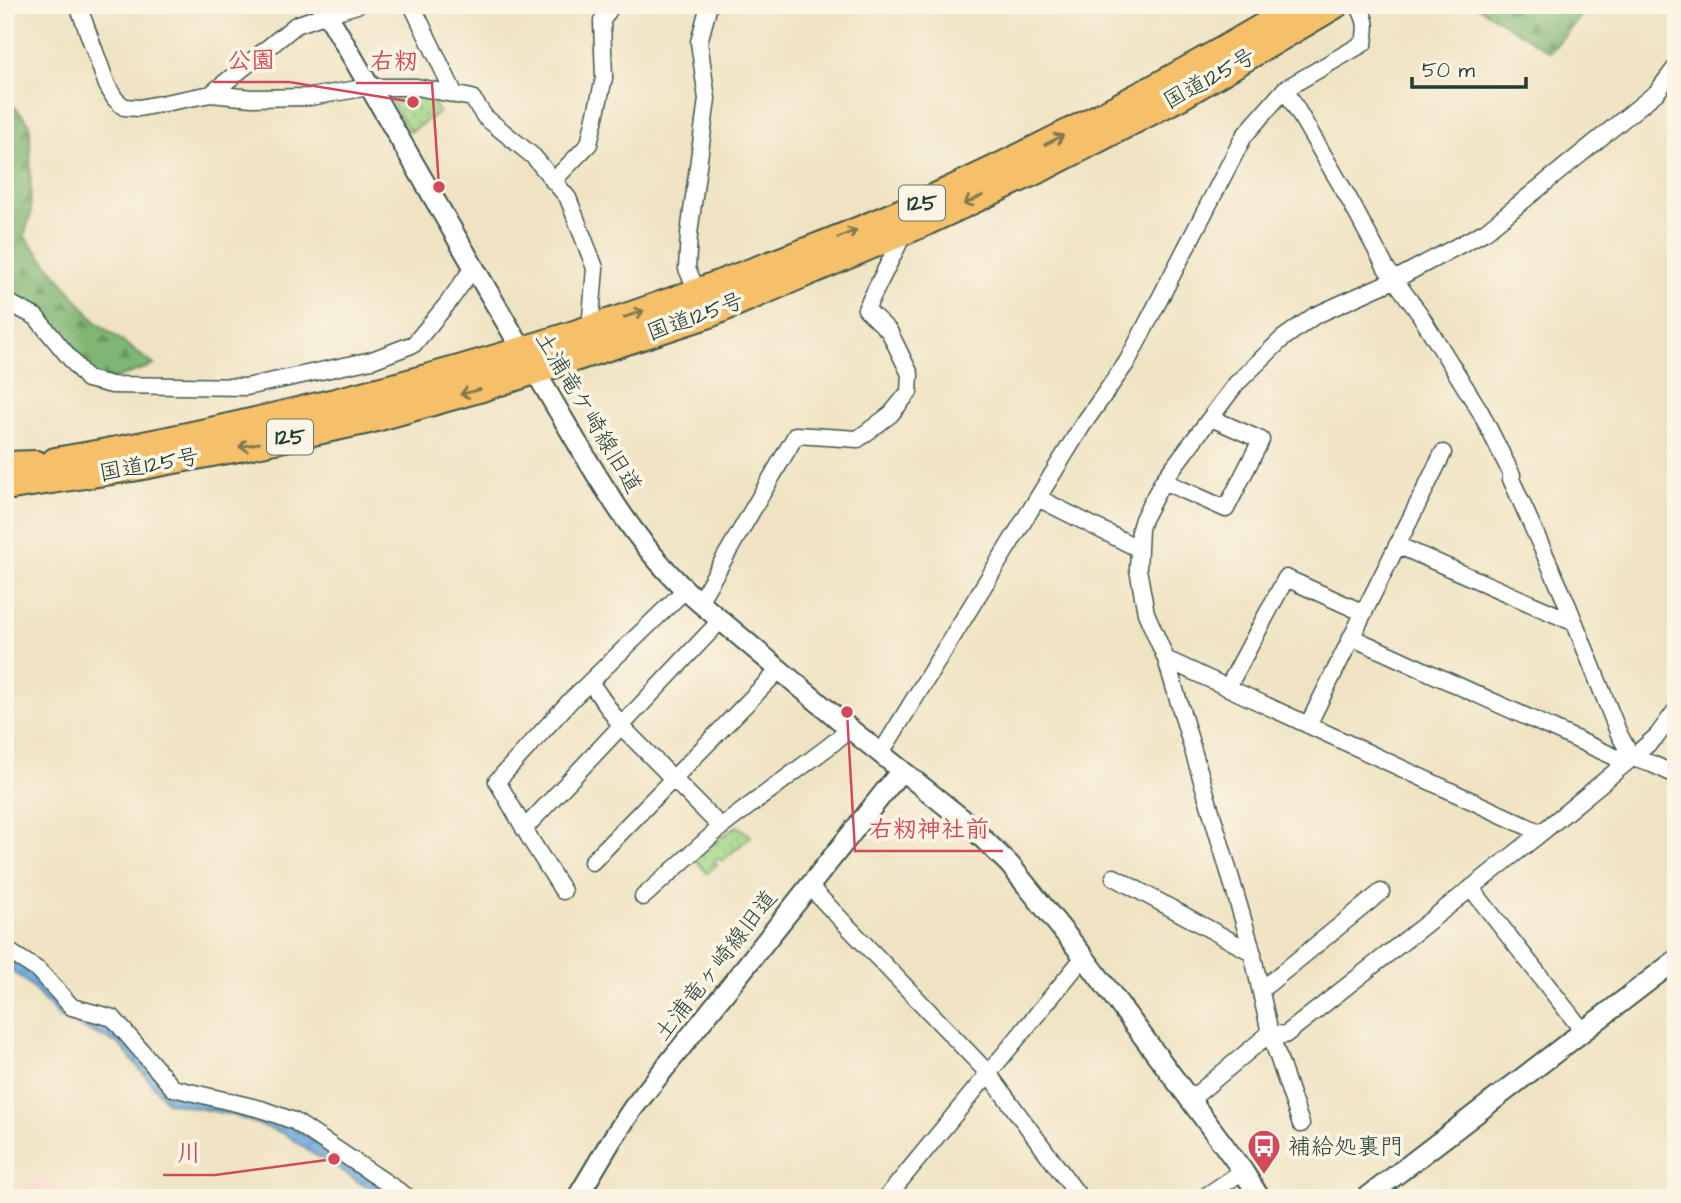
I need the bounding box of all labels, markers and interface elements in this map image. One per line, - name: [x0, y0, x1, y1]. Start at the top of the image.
- callout: 公園: [213, 37, 289, 82]
- callout: 右籾: [356, 38, 432, 83]
- street label: 国道125号: [1157, 40, 1262, 117]
- text: 公園: [227, 44, 275, 78]
- text: 右籾: [370, 45, 418, 79]
- scale bar: [1412, 46, 1525, 90]
- text: 50 m: [1422, 56, 1476, 85]
- one-way arrow: [1043, 132, 1064, 146]
- road number: 125: [899, 186, 945, 220]
- one-way arrow: [963, 194, 984, 207]
- one-way arrow: [836, 227, 857, 240]
- street label: 国道125号: [642, 285, 748, 349]
- one-way arrow: [623, 307, 645, 319]
- street label: 土浦竜ケ崎線旧道: [527, 325, 649, 500]
- one-way arrow: [459, 386, 482, 399]
- road number: 125: [267, 420, 313, 454]
- one-way arrow: [238, 439, 261, 453]
- street label: 国道125号: [96, 440, 202, 490]
- callout: 右籾神社前: [855, 806, 1003, 851]
- text: 右籾神社前: [869, 813, 989, 847]
- street label: 土浦竜ヶ崎線旧道: [647, 883, 785, 1048]
- bus stop icon: 補給処裏門: [1245, 1127, 1283, 1176]
- callout: 川: [163, 1130, 215, 1175]
- place label: 補給処裏門: [1288, 1131, 1403, 1163]
- text: 川: [177, 1137, 201, 1171]

